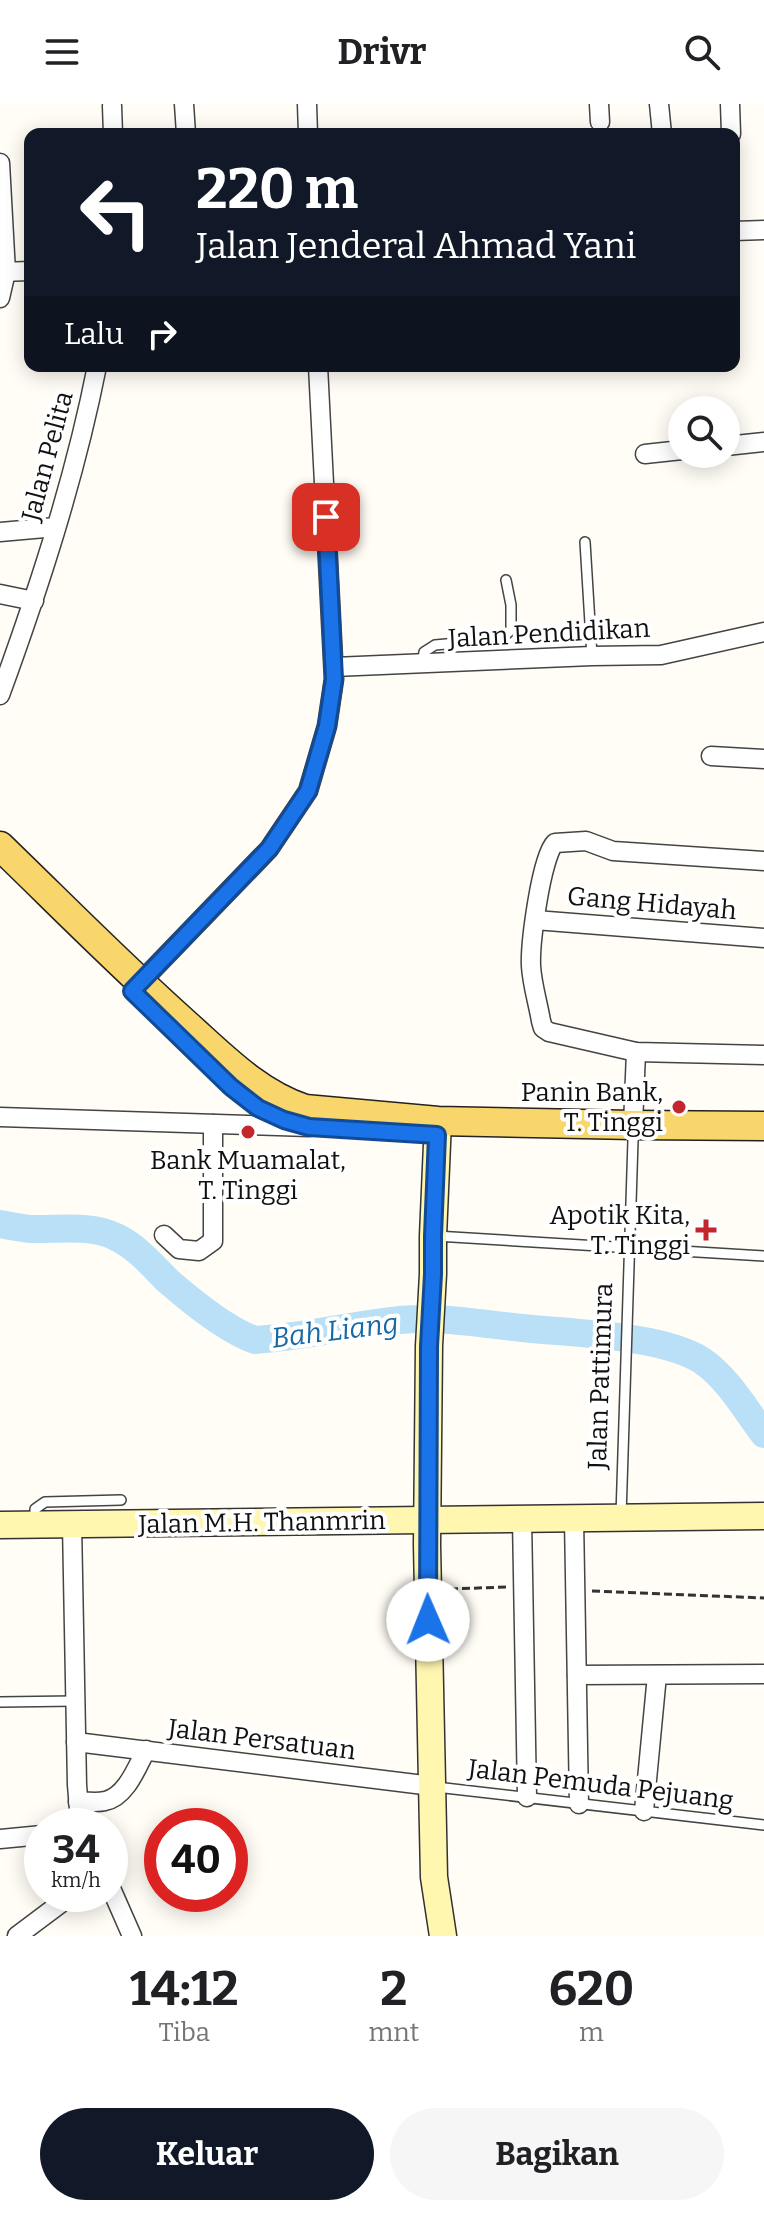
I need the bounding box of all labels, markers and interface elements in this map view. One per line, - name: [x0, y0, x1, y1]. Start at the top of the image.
- icon: menu: [40, 30, 84, 74]
- text: Drivr: [337, 30, 427, 74]
- icon: search: [680, 30, 724, 74]
- text: 220 m: [196, 156, 358, 223]
- icon: left: [64, 160, 168, 264]
- text: Jalan Jenderal Ahmad Yani: [196, 224, 636, 268]
- icon: right: [140, 312, 184, 356]
- text: Lalu: [64, 316, 124, 352]
- street label: Jalan Pelita: [15, 388, 80, 525]
- map controls: [668, 396, 740, 468]
- button: search: [668, 396, 740, 468]
- pin: [292, 483, 360, 551]
- icon: arrive: [304, 495, 348, 539]
- street label: Jalan Pendidikan: [446, 613, 651, 654]
- street label: Gang Hidayah: [566, 881, 738, 926]
- place label: Panin Bank, T. Tinggi: [521, 1077, 663, 1138]
- marker: Panin Bank, T. Tinggi: [670, 1098, 688, 1116]
- marker: Bank Muamalat, T. Tinggi: [239, 1123, 257, 1141]
- place label: Bank Muamalat, T. Tinggi: [150, 1145, 346, 1206]
- place label: Apotik Kita, T. Tinggi: [549, 1200, 690, 1261]
- marker: Apotik Kita, T. Tinggi: [697, 1221, 715, 1239]
- street label: Jalan Pattimura: [582, 1282, 619, 1471]
- water label: Bah Liang: [270, 1306, 400, 1355]
- street label: Jalan M.H. Thanmrin: [137, 1505, 386, 1540]
- position arrow: [386, 1578, 470, 1662]
- street label: Jalan Persatuan: [165, 1712, 358, 1766]
- street label: Jalan Pemuda Pejuang: [465, 1753, 735, 1816]
- speed limit sign: 40: [144, 1808, 248, 1912]
- text: 34: [52, 1826, 100, 1874]
- text: km/h: [51, 1868, 101, 1892]
- text: 14:12: [130, 1960, 239, 2018]
- text: 2: [380, 1960, 407, 2018]
- text: 620: [549, 1960, 634, 2018]
- text: Tiba: [158, 2017, 210, 2048]
- text: mnt: [368, 2017, 419, 2048]
- text: m: [579, 2017, 604, 2048]
- button: Keluar: [40, 2108, 374, 2200]
- button: Bagikan: [390, 2108, 724, 2200]

